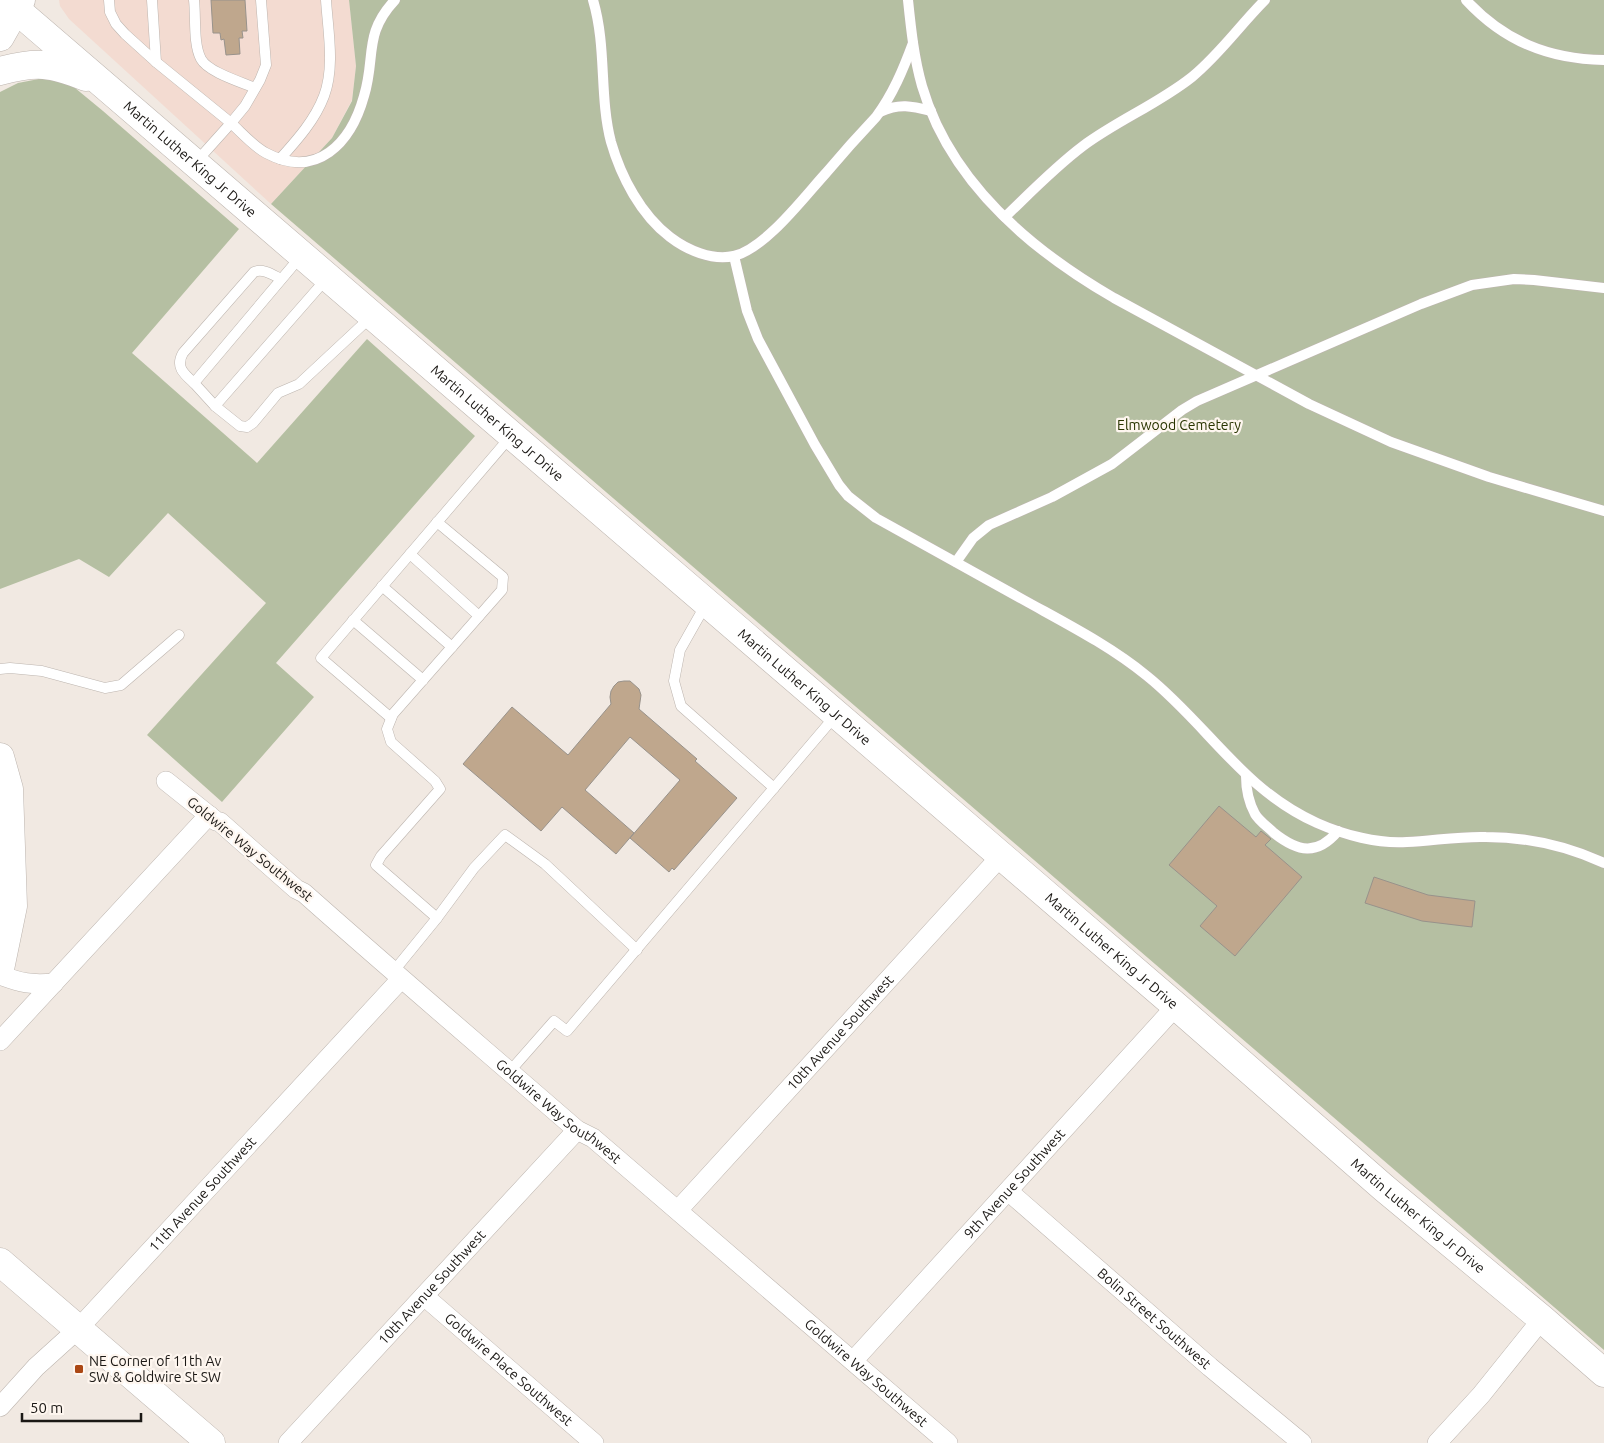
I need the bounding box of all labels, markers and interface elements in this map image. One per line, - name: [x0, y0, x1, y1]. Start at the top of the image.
- street label: Martin Luther King Jr Drive: [120, 98, 260, 220]
- street label: Martin Luther King Jr Drive: [428, 362, 567, 484]
- park label: Elmwood Cemetery: [1117, 417, 1241, 433]
- street label: Martin Luther King Jr Drive: [735, 625, 874, 748]
- street label: Goldwire Way Southwest: [184, 793, 316, 905]
- street label: Martin Luther King Jr Drive: [1042, 889, 1181, 1012]
- street label: 10th Avenue Southwest: [784, 971, 897, 1093]
- street label: Goldwire Way Southwest: [493, 1056, 625, 1167]
- street label: 9th Avenue Southwest: [961, 1125, 1069, 1241]
- street label: 11th Avenue Southwest: [146, 1133, 260, 1255]
- street label: Martin Luther King Jr Drive: [1348, 1155, 1488, 1276]
- street label: 10th Avenue Southwest: [375, 1226, 489, 1348]
- street label: Bolin Street Southwest: [1094, 1265, 1215, 1372]
- street label: Goldwire Place Southwest: [442, 1310, 576, 1429]
- street label: Goldwire Way Southwest: [801, 1316, 931, 1430]
- place label: NE Corner of 11th Av SW & Goldwire St SW: [89, 1353, 221, 1385]
- marker: NE Corner of 11th Av SW & Goldwire St SW: [73, 1363, 85, 1375]
- scale bar: [22, 1390, 141, 1422]
- text: 50 m: [30, 1399, 63, 1416]

